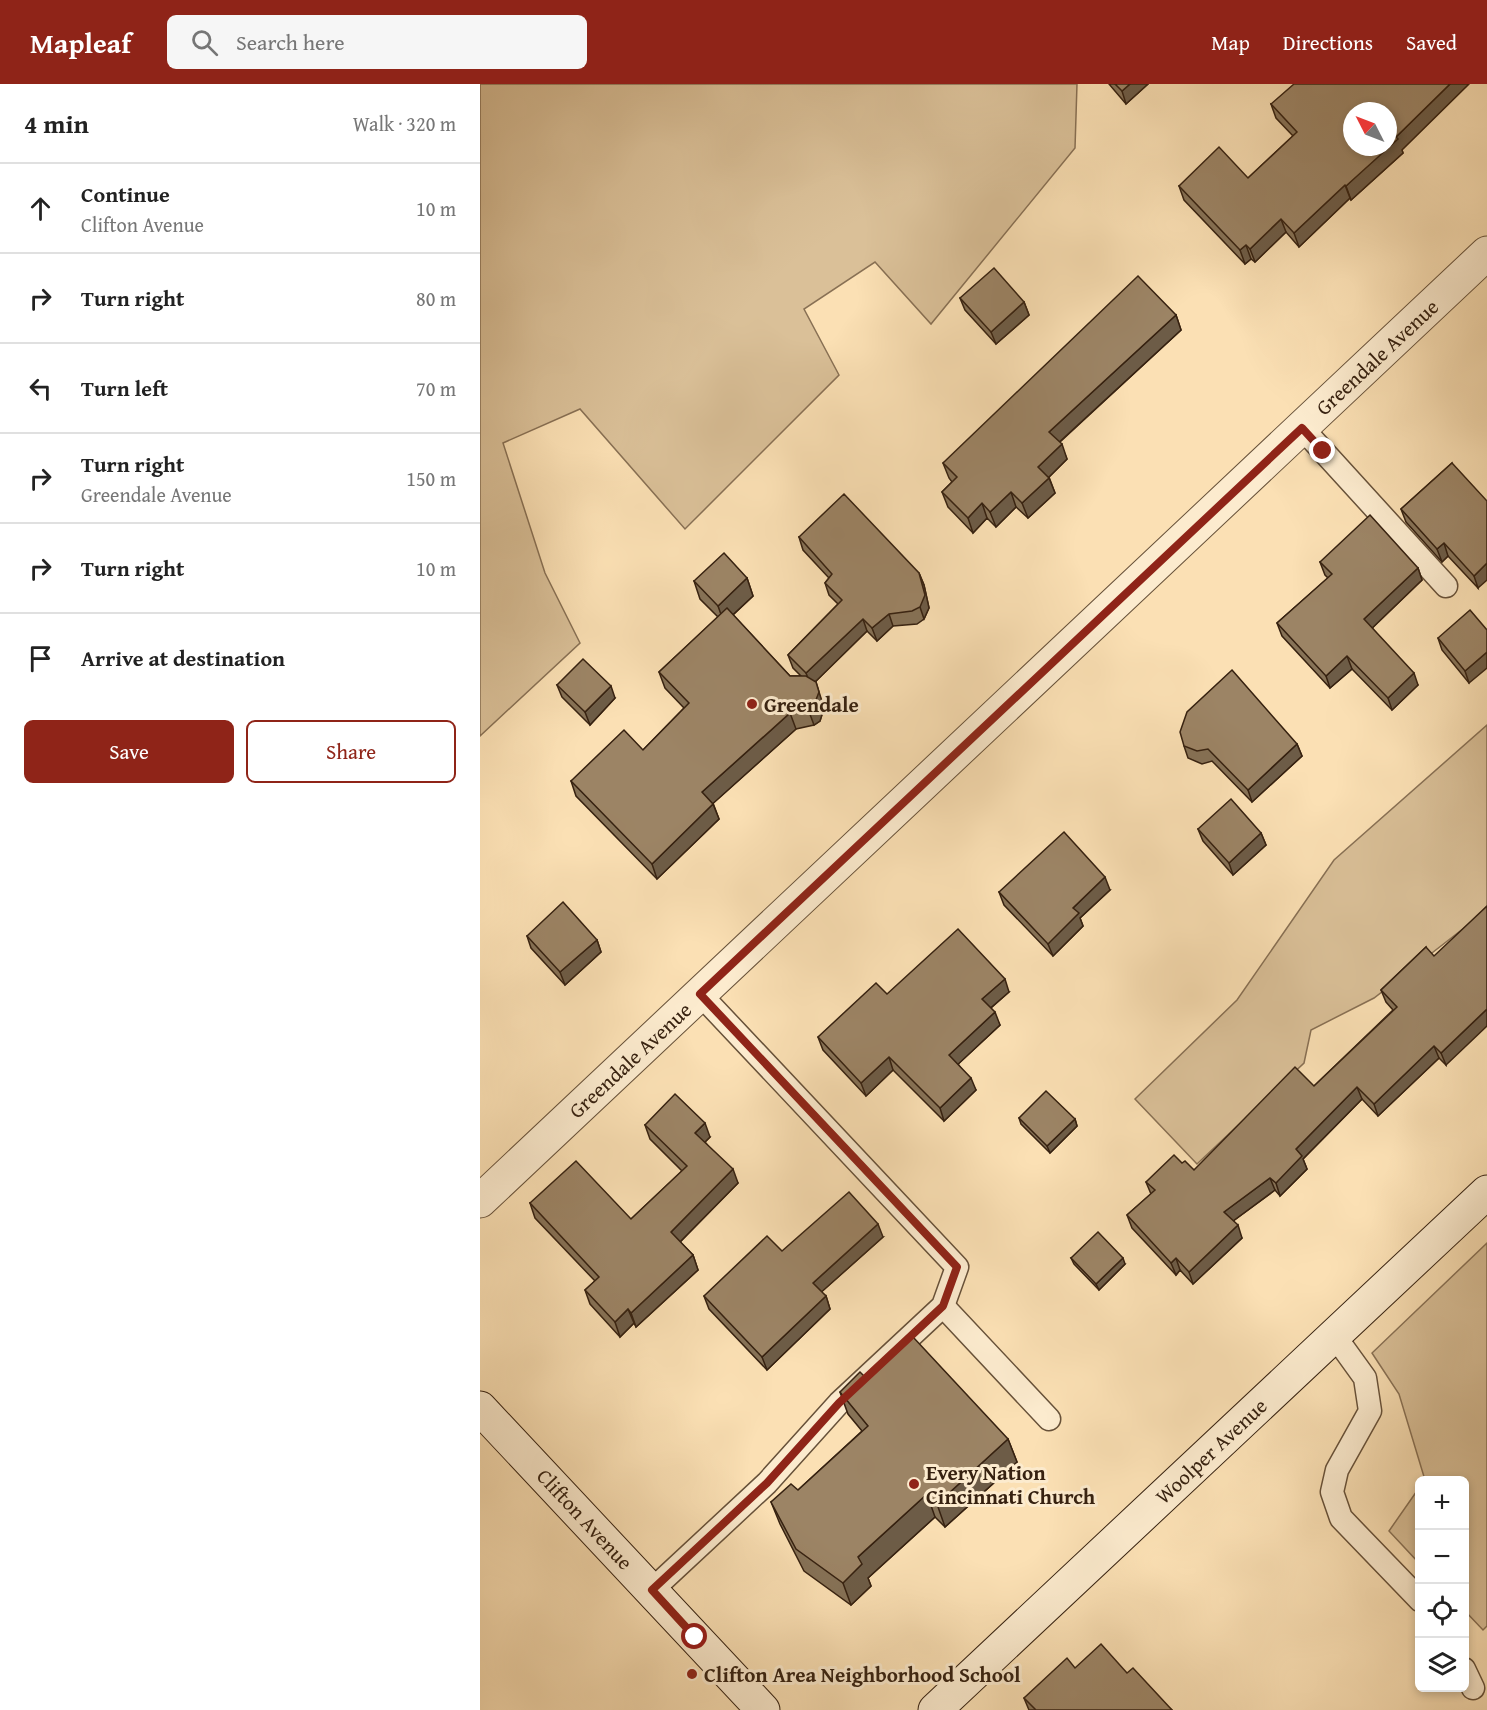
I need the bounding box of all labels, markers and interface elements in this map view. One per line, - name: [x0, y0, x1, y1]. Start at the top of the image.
- search box: [167, 15, 587, 69]
- text: Mapleaf: [30, 22, 131, 63]
- icon: search: [188, 26, 221, 59]
- text: Search here: [236, 26, 345, 58]
- text: Map: [1211, 27, 1250, 58]
- text: Directions: [1283, 27, 1373, 58]
- text: Saved: [1406, 27, 1457, 58]
- north arrow: [1343, 102, 1397, 156]
- text: 4 min: [24, 104, 89, 143]
- text: Walk · 320 m: [353, 109, 456, 138]
- text: Continue: [81, 178, 170, 210]
- icon: ahead: [24, 192, 57, 225]
- text: 10 m: [416, 194, 456, 223]
- text: Clifton Avenue: [81, 210, 204, 239]
- icon: right: [24, 282, 57, 315]
- text: Turn right: [81, 282, 184, 314]
- text: 80 m: [416, 284, 456, 313]
- street label: Greendale Avenue: [1309, 292, 1446, 422]
- icon: left: [24, 372, 57, 405]
- text: Turn left: [81, 372, 168, 404]
- text: 70 m: [416, 374, 456, 403]
- route end: [1309, 437, 1335, 463]
- text: Turn right: [81, 448, 184, 480]
- icon: right: [24, 462, 57, 495]
- text: 150 m: [406, 464, 456, 493]
- text: Greendale Avenue: [81, 480, 232, 509]
- icon: right: [24, 552, 57, 585]
- text: Turn right: [81, 552, 184, 584]
- text: 10 m: [416, 554, 456, 583]
- icon: arrive: [24, 642, 57, 675]
- text: Arrive at destination: [81, 642, 285, 674]
- place label: Greendale: [764, 689, 859, 720]
- marker: Greendale: [745, 697, 759, 711]
- button: Save: [24, 720, 234, 783]
- button: Share: [246, 720, 456, 783]
- street label: Greendale Avenue: [562, 995, 699, 1125]
- street label: Woolper Avenue: [1148, 1391, 1274, 1511]
- place label: Every Nation Cincinnati Church: [926, 1457, 1096, 1512]
- street label: Clifton Avenue: [530, 1461, 640, 1577]
- map controls: [1415, 1476, 1469, 1692]
- button: +: [1415, 1476, 1469, 1530]
- marker: Every Nation Cincinnati Church: [907, 1477, 921, 1491]
- button: −: [1415, 1530, 1469, 1584]
- button: locate: [1415, 1584, 1469, 1638]
- route start: [681, 1623, 707, 1649]
- button: layers: [1415, 1638, 1469, 1692]
- place label: Clifton Area Neighborhood School: [704, 1659, 1021, 1690]
- marker: Clifton Area Neighborhood School: [685, 1667, 699, 1681]

